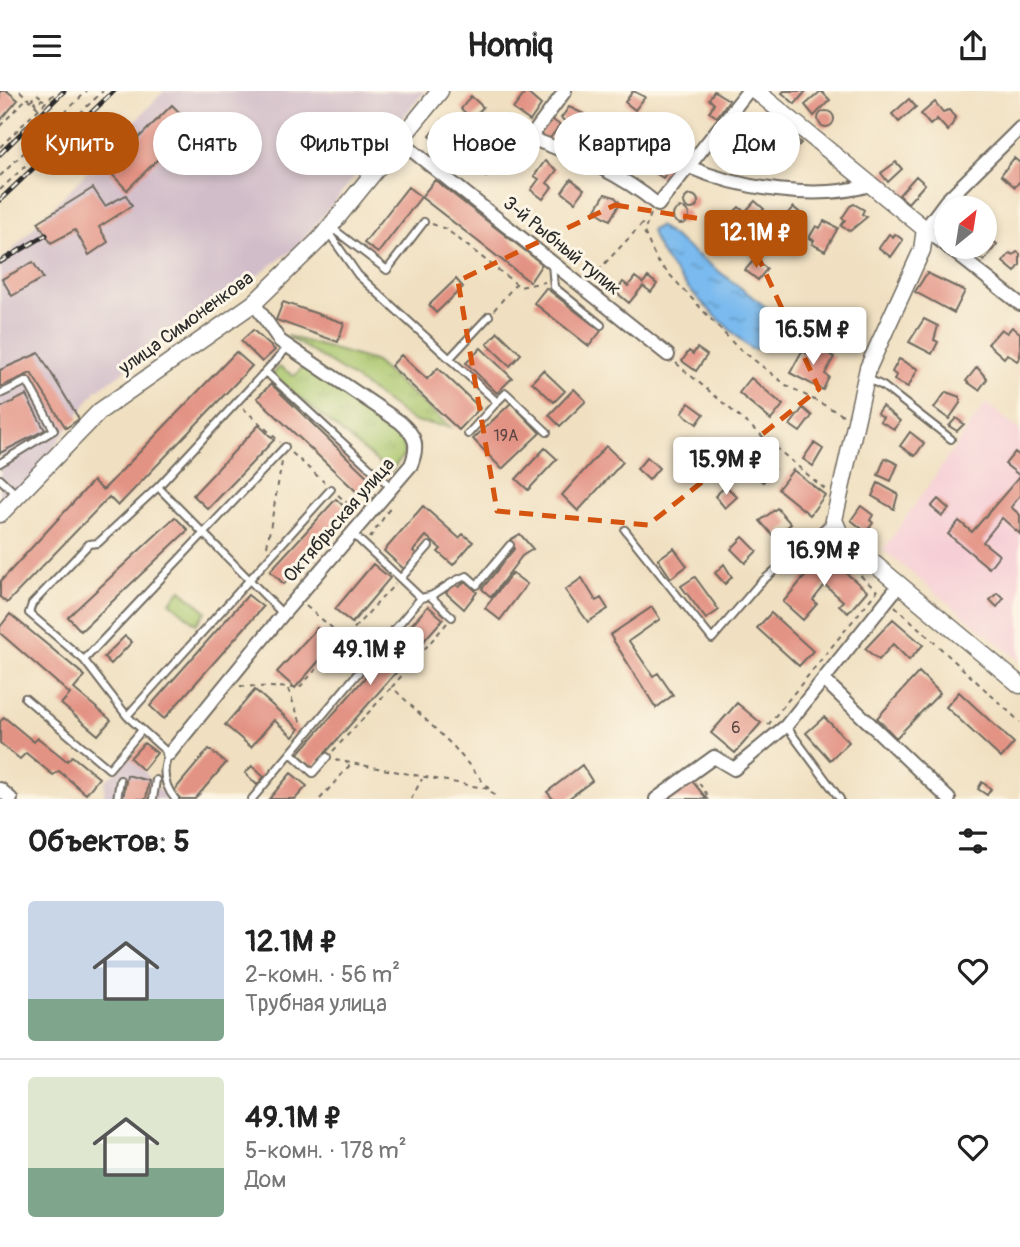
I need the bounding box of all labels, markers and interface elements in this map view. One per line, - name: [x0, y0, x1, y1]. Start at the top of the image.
- text: Homiq: [467, 26, 553, 66]
- icon: menu: [28, 27, 66, 65]
- icon: share: [954, 27, 992, 65]
- chip: Купить: [21, 112, 139, 175]
- chip: Снять: [153, 112, 262, 175]
- chip: Фильтры: [276, 112, 413, 175]
- chip: Новое: [427, 112, 540, 175]
- chip: Квартира: [554, 112, 695, 175]
- chip: Дом: [709, 112, 800, 175]
- street label: 3-й Рыбный тупик: [498, 191, 626, 301]
- north arrow: [934, 196, 998, 259]
- map controls: [934, 196, 997, 259]
- pin: 12.1M ₽: [691, 211, 821, 270]
- text: 12.1M ₽: [720, 218, 792, 247]
- street label: улица Симоненкова: [113, 266, 258, 381]
- pin: 16.5M ₽: [748, 307, 878, 367]
- text: 16.5M ₽: [775, 315, 851, 344]
- house number: 19А: [494, 426, 518, 446]
- pin: 15.9M ₽: [661, 437, 791, 497]
- text: 15.9M ₽: [689, 445, 763, 474]
- street label: Октябрьская улица: [278, 453, 400, 587]
- pin: 16.9M ₽: [759, 529, 889, 588]
- text: 16.9M ₽: [787, 536, 861, 565]
- pin: 49.1M ₽: [305, 627, 435, 687]
- text: 49.1M ₽: [333, 635, 407, 664]
- house number: 6: [731, 718, 741, 738]
- icon: filters: [954, 822, 992, 860]
- text: Объектов: 5: [28, 823, 190, 860]
- text: 12.1M ₽: [245, 923, 338, 960]
- icon: home: [84, 929, 168, 1013]
- icon: heart: [954, 952, 992, 990]
- text: 2-комн. · 56 m²: [245, 960, 400, 989]
- text: Трубная улица: [245, 989, 387, 1018]
- text: 49.1M ₽: [245, 1099, 342, 1136]
- icon: home: [84, 1105, 168, 1189]
- icon: heart: [954, 1128, 992, 1166]
- text: 5-комн. · 178 m²: [245, 1136, 407, 1165]
- text: Дом: [245, 1165, 286, 1194]

